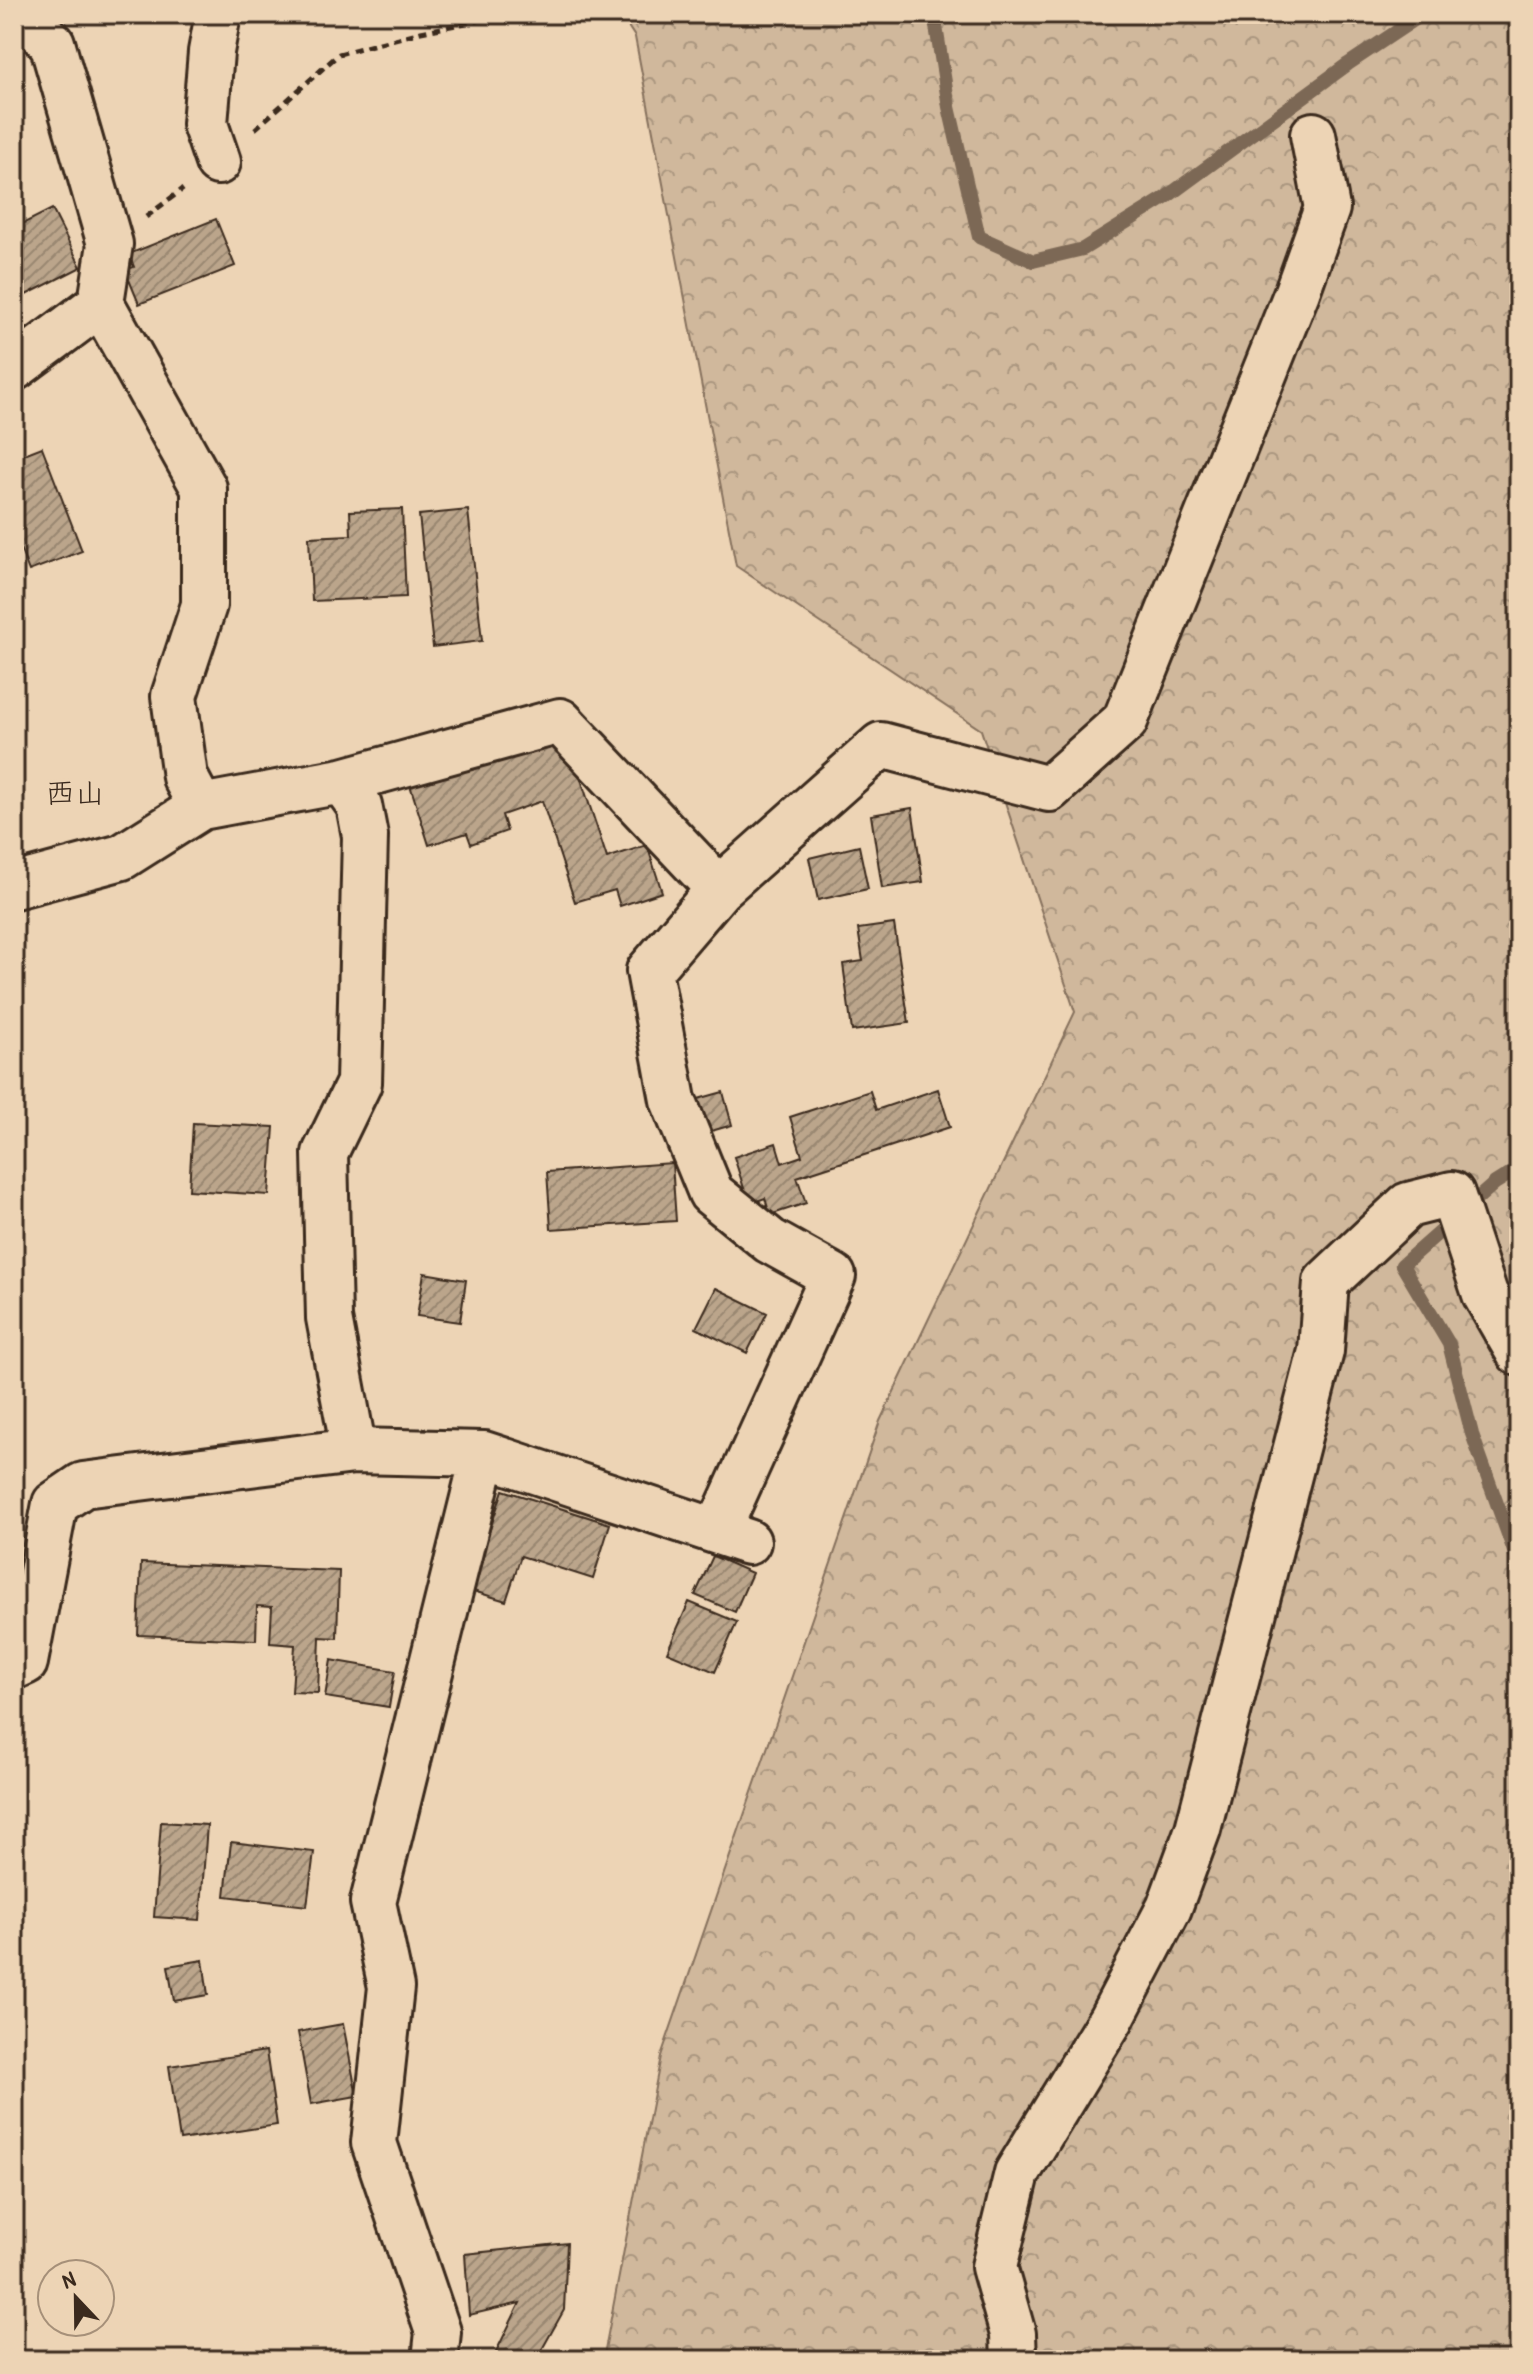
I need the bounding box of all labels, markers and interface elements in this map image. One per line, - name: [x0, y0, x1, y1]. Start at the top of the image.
- district label: 西山: [45, 772, 105, 812]
- north arrow: [36, 2258, 116, 2338]
- text: N: [57, 2263, 80, 2296]

